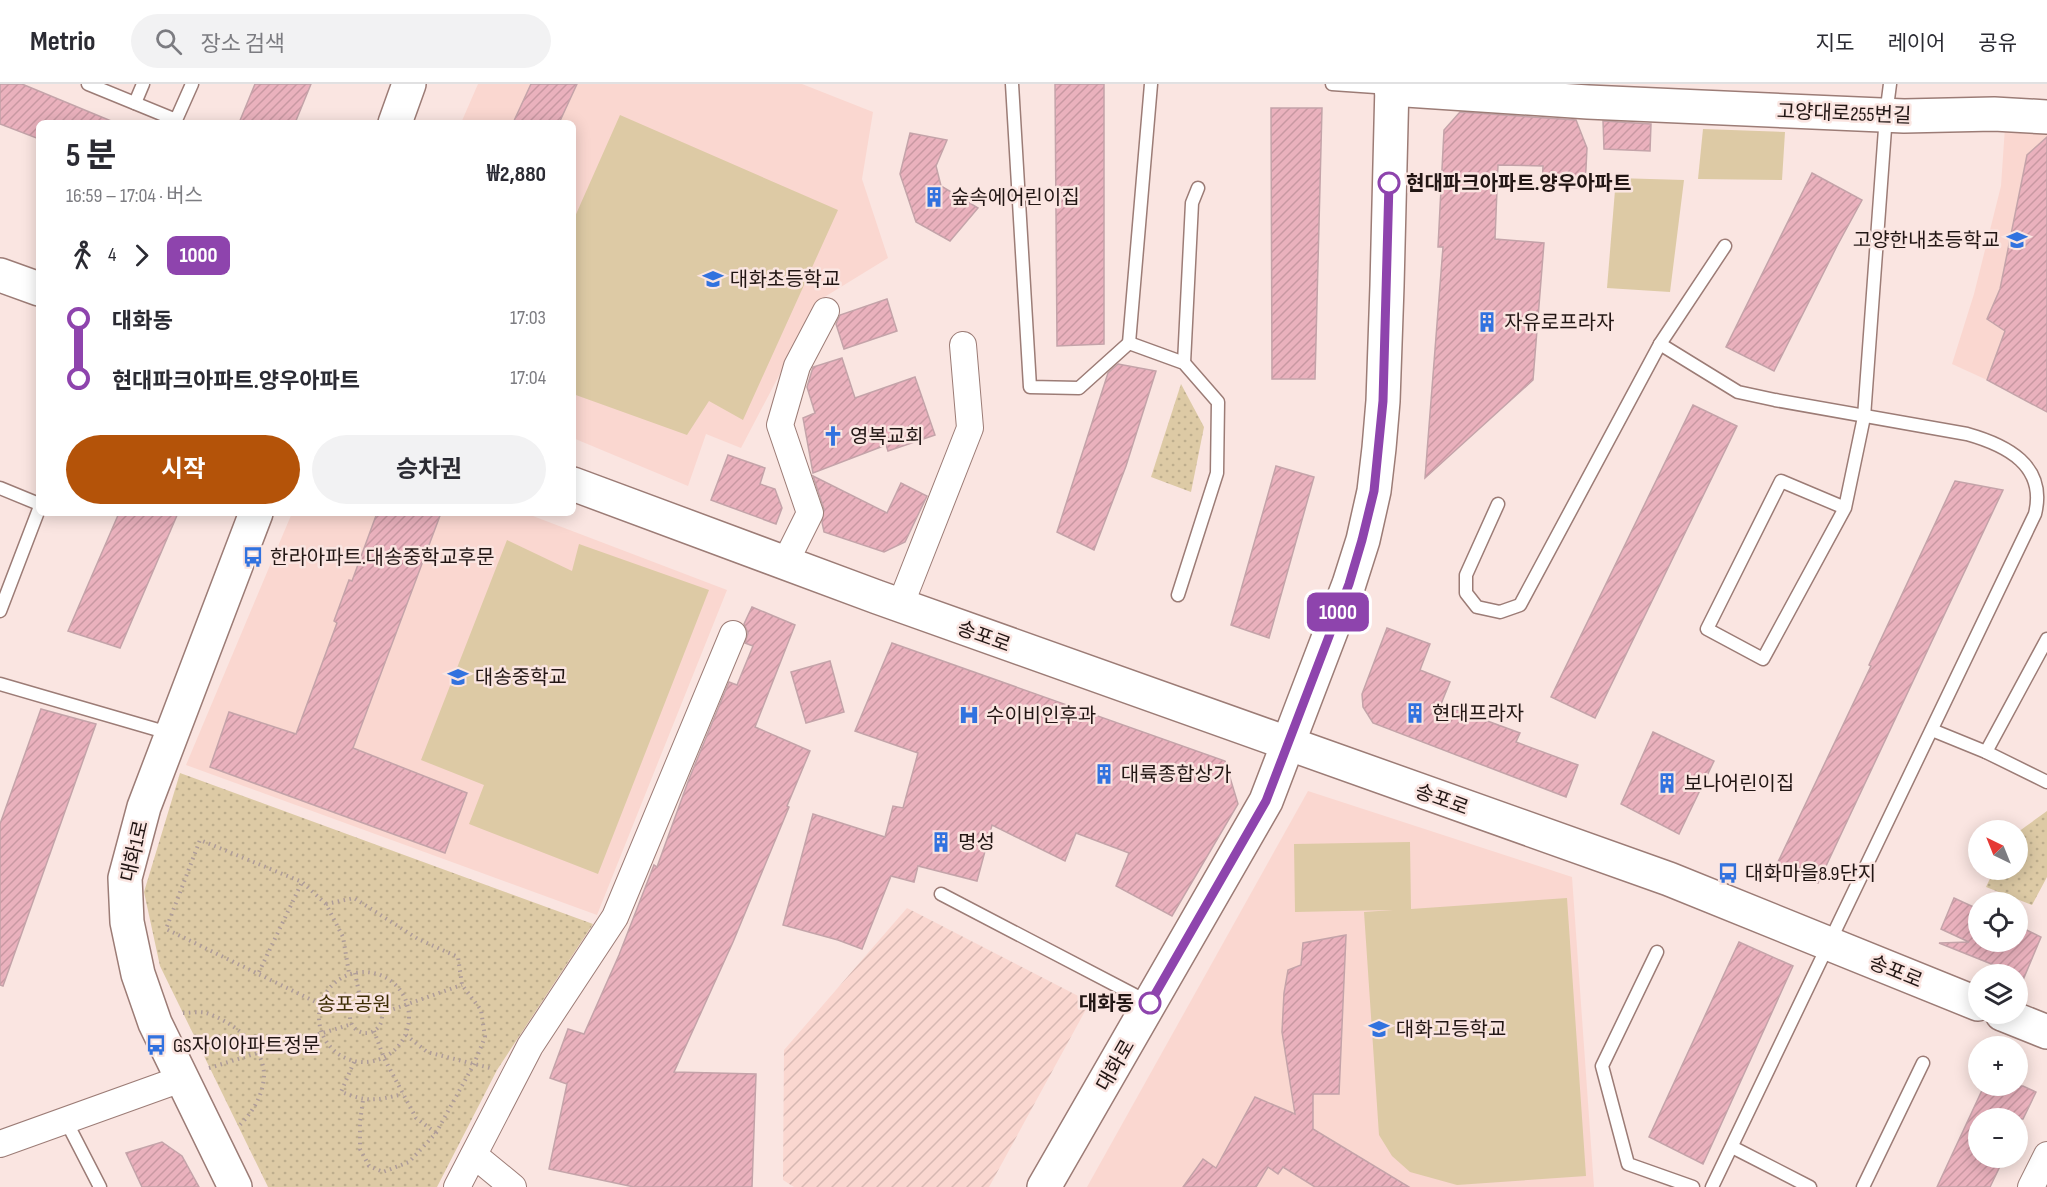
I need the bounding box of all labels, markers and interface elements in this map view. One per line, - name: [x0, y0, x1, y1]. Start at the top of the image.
- search box: [131, 14, 551, 68]
- text: Metrio: [30, 25, 95, 58]
- icon: search: [152, 25, 185, 58]
- text: 장소 검색: [200, 31, 285, 58]
- text: 지도: [1816, 31, 1854, 56]
- text: 레이어: [1887, 31, 1945, 56]
- text: 공유: [1978, 31, 2017, 56]
- street label: 고양대로255번길: [1776, 100, 1912, 128]
- text: 5 분: [66, 136, 116, 176]
- text: ₩2,880: [487, 161, 546, 188]
- marker: 현대파크아파트.양우아파트: [1378, 172, 1400, 194]
- place label: 현대파크아파트.양우아파트: [1406, 172, 1631, 196]
- text: 16:59 – 17:04 · 버스: [66, 184, 203, 208]
- building icon: 숲속에어린이집: [922, 185, 946, 209]
- place label: 숲속에어린이집: [951, 186, 1080, 210]
- school or university icon: 고양한내초등학교: [2005, 228, 2029, 252]
- place label: 고양한내초등학교: [1853, 229, 2000, 253]
- icon: walk: [66, 239, 99, 272]
- icon: forward: [125, 239, 158, 272]
- text: 4: [108, 243, 116, 267]
- text: 1000: [179, 243, 218, 268]
- school or university icon: 대화초등학교: [701, 267, 725, 291]
- place label: 대화초등학교: [730, 268, 840, 292]
- text: 17:03: [510, 306, 546, 330]
- text: 대화동: [112, 308, 173, 335]
- building icon: 자유로프라자: [1475, 310, 1499, 334]
- place label: 자유로프라자: [1504, 311, 1614, 335]
- text: 17:04: [510, 366, 546, 390]
- text: 현대파크아파트.양우아파트: [112, 368, 360, 395]
- church icon: 영복교회: [821, 424, 845, 448]
- place label: 영복교회: [850, 425, 924, 449]
- button: 시작: [66, 435, 300, 504]
- button: 승차권: [312, 435, 546, 504]
- bus stop icon: 한라아파트.대송중학교후문: [241, 545, 265, 569]
- place label: 한라아파트.대송중학교후문: [270, 546, 495, 570]
- line badge: 1000: [1296, 592, 1380, 632]
- text: 1000: [1319, 600, 1357, 625]
- street label: 송포로: [954, 616, 1014, 658]
- school or university icon: 대송중학교: [446, 665, 470, 689]
- place label: 대송중학교: [475, 666, 567, 690]
- building icon: 현대프라자: [1403, 701, 1427, 725]
- place label: 현대프라자: [1432, 702, 1524, 726]
- hospital icon: 수이비인후과: [957, 703, 981, 727]
- place label: 수이비인후과: [986, 704, 1096, 728]
- building icon: 대륙종합상가: [1092, 762, 1116, 786]
- place label: 대륙종합상가: [1121, 763, 1231, 787]
- building icon: 보나어린이집: [1655, 771, 1679, 795]
- place label: 보나어린이집: [1684, 772, 1794, 796]
- street label: 송포로: [1412, 779, 1472, 821]
- street label: 대화1로: [116, 818, 154, 884]
- north arrow: [1968, 820, 2028, 880]
- map controls: [1968, 820, 2028, 1168]
- building icon: 명성: [929, 830, 953, 854]
- place label: 명성: [958, 831, 995, 855]
- bus stop icon: 대화마을8.9단지: [1716, 861, 1740, 885]
- place label: 대화마을8.9단지: [1745, 862, 1876, 886]
- button: locate: [1968, 892, 2028, 952]
- street label: 송포로: [1866, 950, 1926, 993]
- button: layers: [1968, 964, 2028, 1024]
- place label: 대화동: [1079, 992, 1134, 1016]
- marker: 대화동: [1139, 992, 1161, 1014]
- park label: 송포공원: [317, 993, 391, 1017]
- school or university icon: 대화고등학교: [1367, 1017, 1391, 1041]
- place label: 대화고등학교: [1396, 1018, 1506, 1042]
- bus stop icon: GS자이아파트정문: [144, 1033, 168, 1057]
- place label: GS자이아파트정문: [173, 1034, 320, 1058]
- street label: 대화로: [1092, 1036, 1140, 1095]
- button: +: [1968, 1036, 2028, 1096]
- button: −: [1968, 1108, 2028, 1168]

